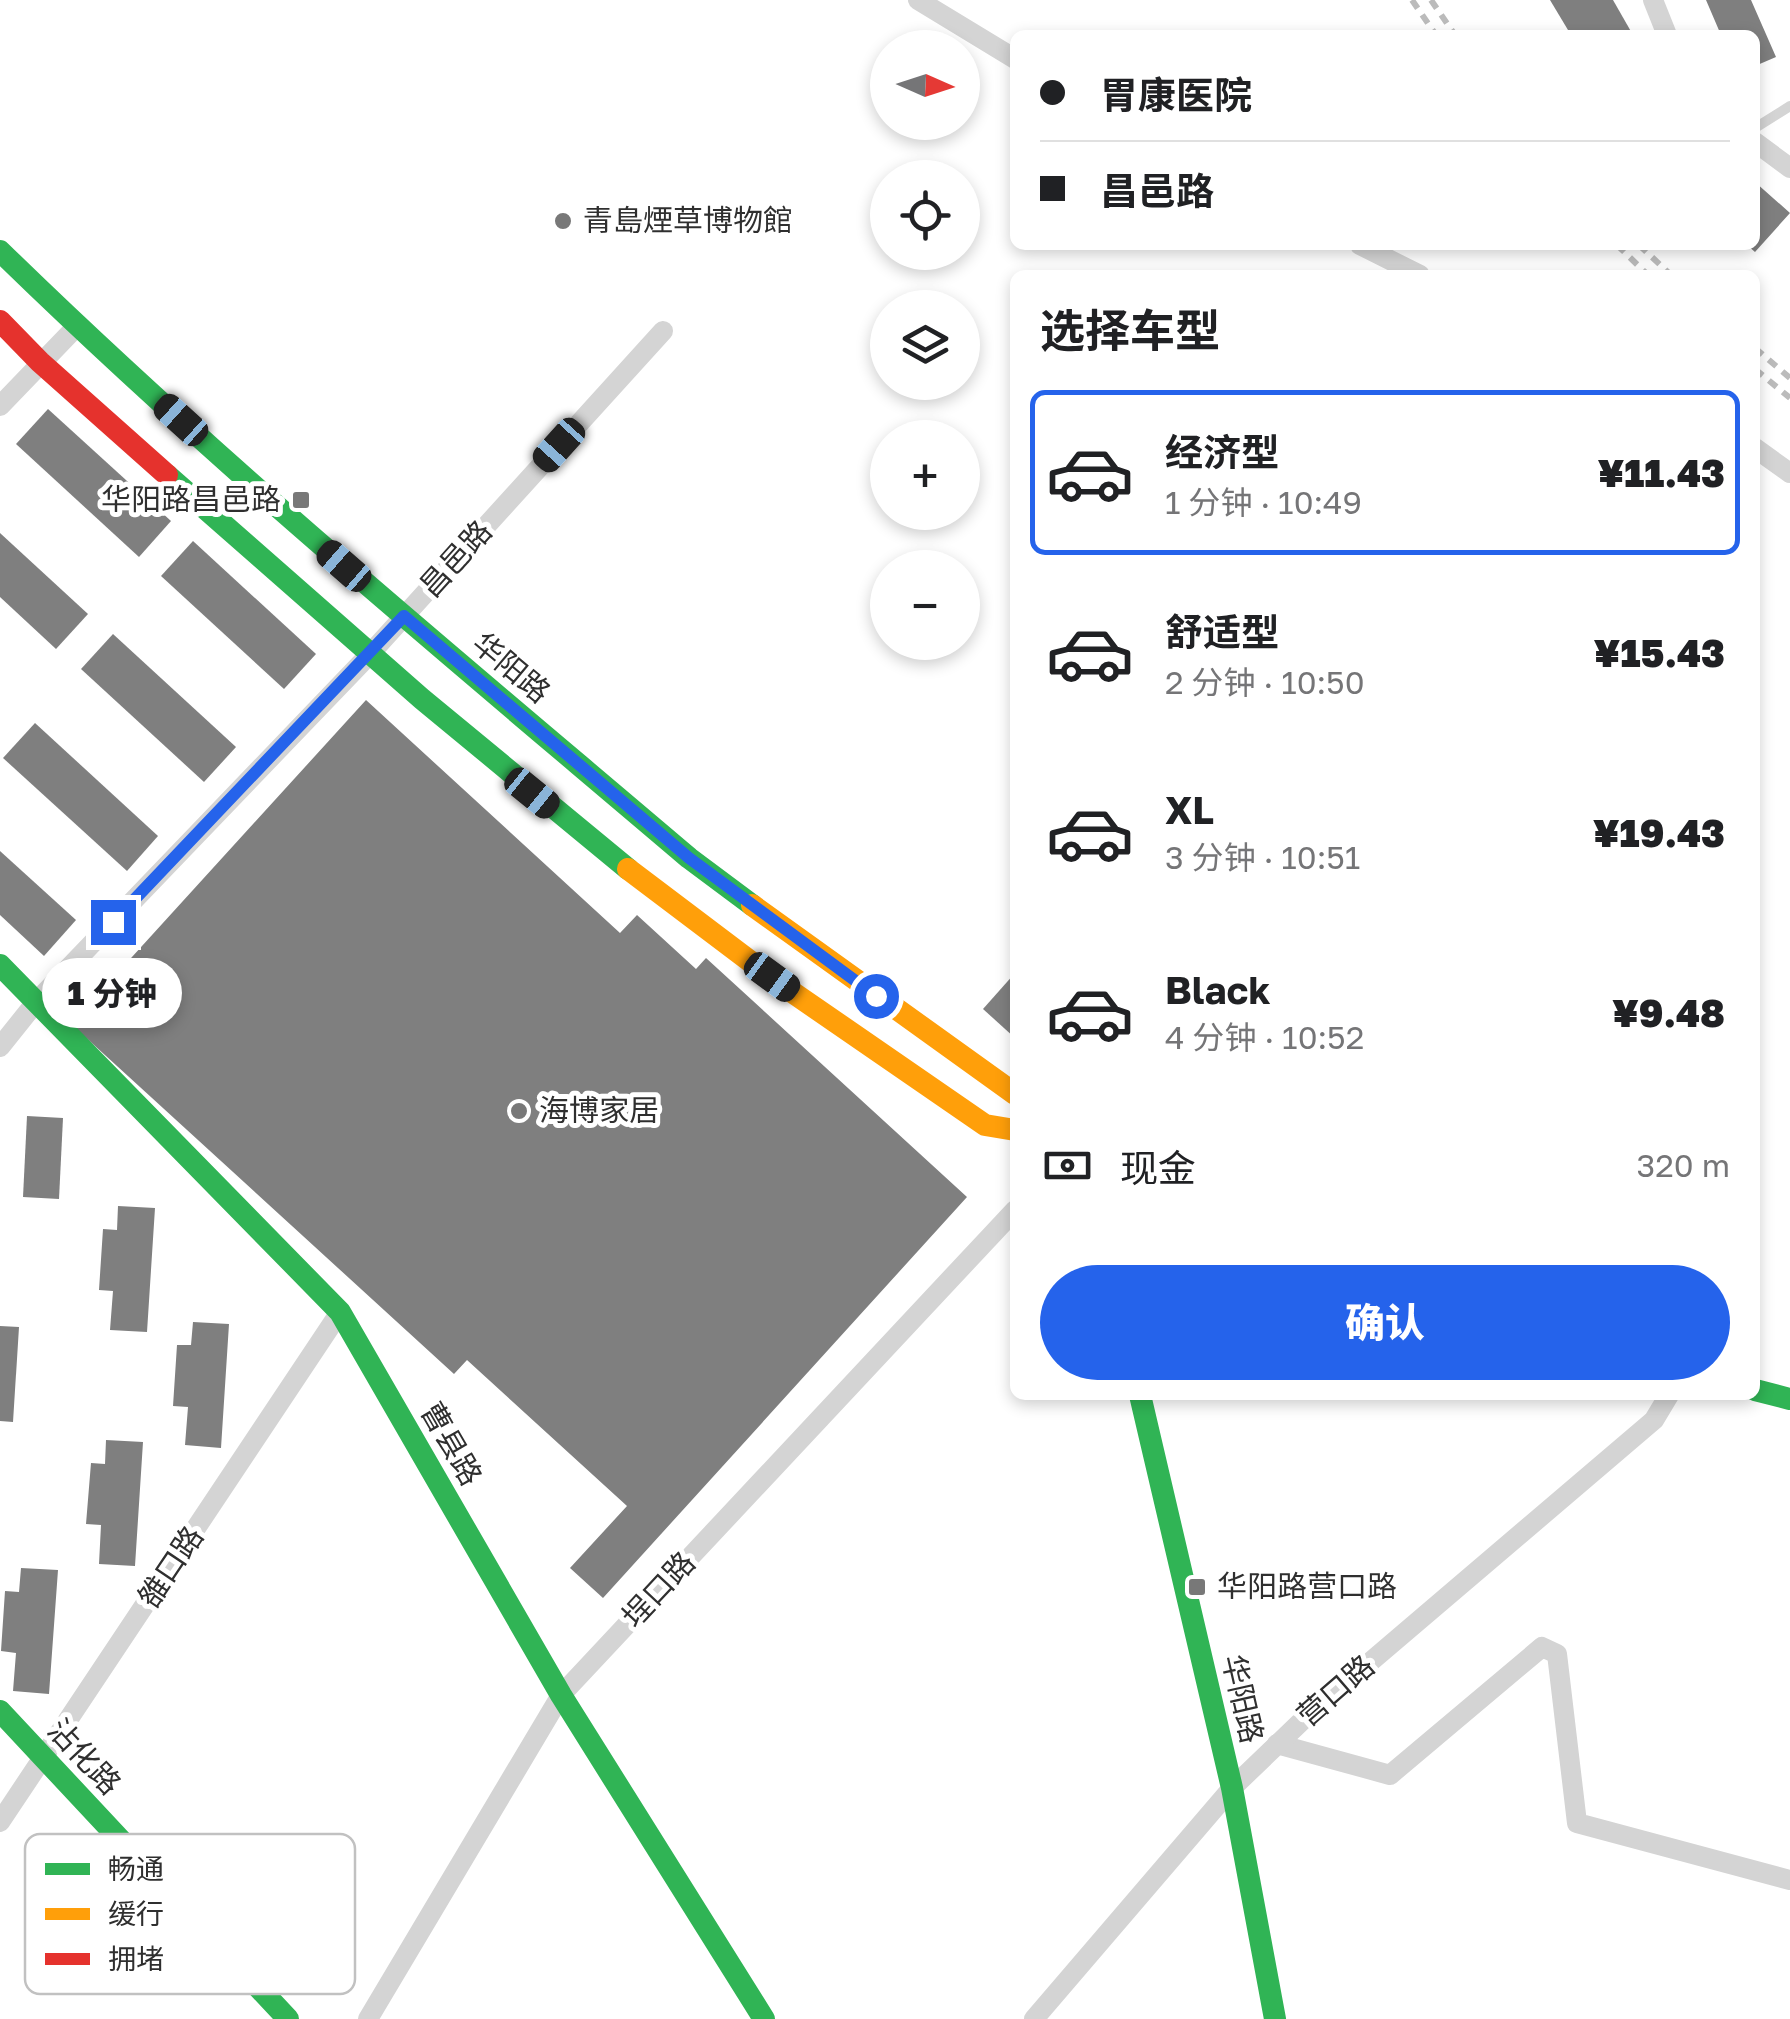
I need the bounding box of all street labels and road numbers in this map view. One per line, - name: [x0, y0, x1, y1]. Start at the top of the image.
- street label: 昌邑路: [412, 513, 499, 604]
- street label: 华阳路: [466, 625, 558, 710]
- street label: 曹县路: [414, 1396, 490, 1491]
- street label: 雒口路: [130, 1519, 210, 1614]
- street label: 埕口路: [614, 1544, 702, 1635]
- street label: 营口路: [1290, 1647, 1381, 1733]
- street label: 华阳路: [1215, 1651, 1271, 1747]
- street label: 沾化路: [41, 1711, 129, 1802]

